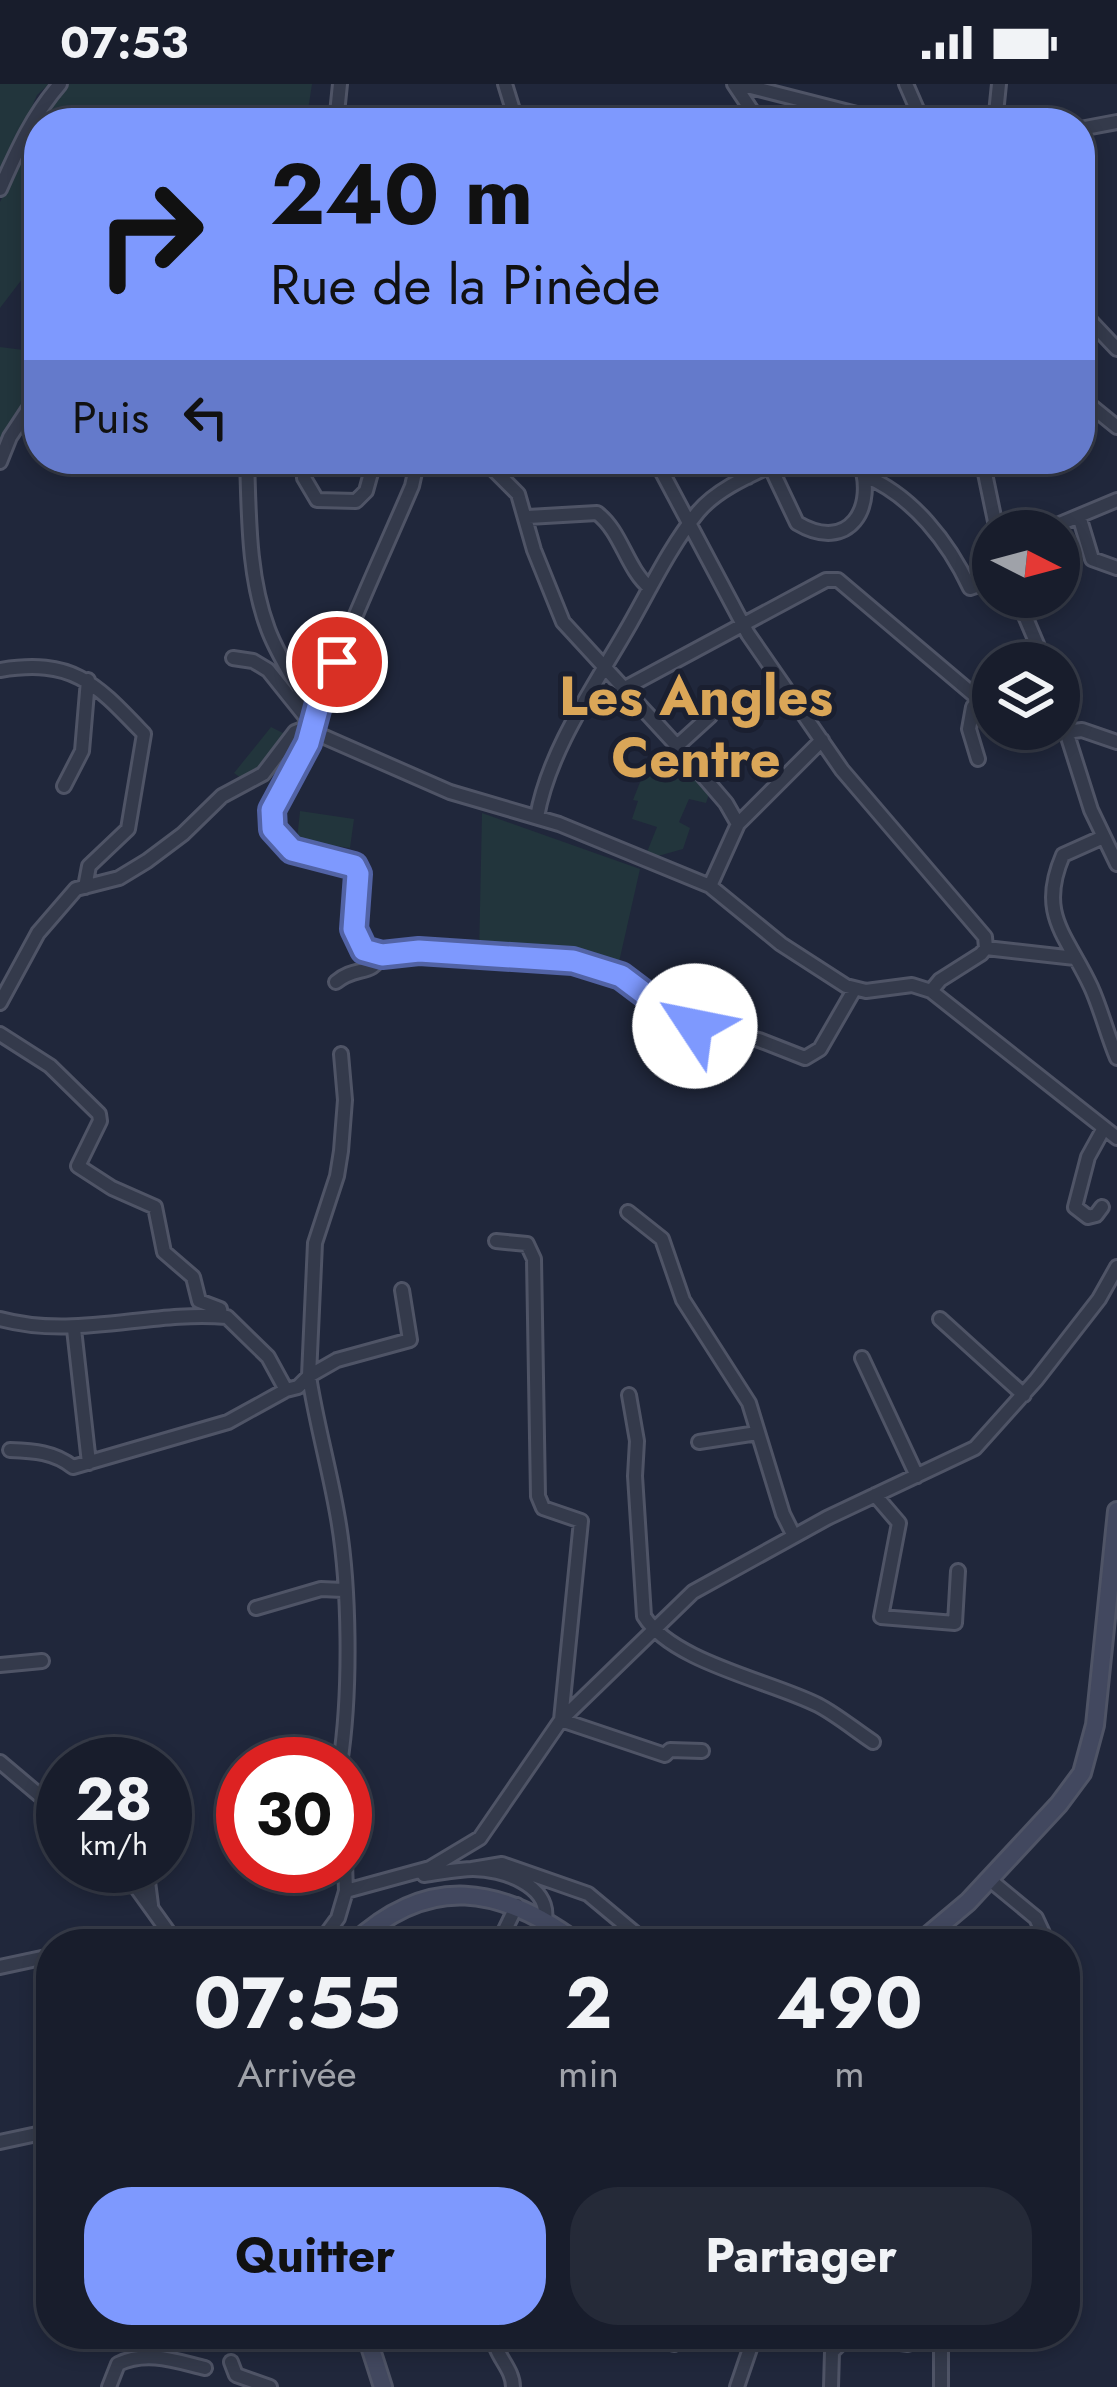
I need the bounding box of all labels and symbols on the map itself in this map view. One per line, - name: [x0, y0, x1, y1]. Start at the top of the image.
- north arrow: [972, 510, 1080, 618]
- pin: [286, 611, 388, 713]
- district label: Les Angles Centre: [559, 657, 833, 797]
- position arrow: [632, 963, 758, 1089]
- speed limit sign: 30: [216, 1737, 372, 1893]

